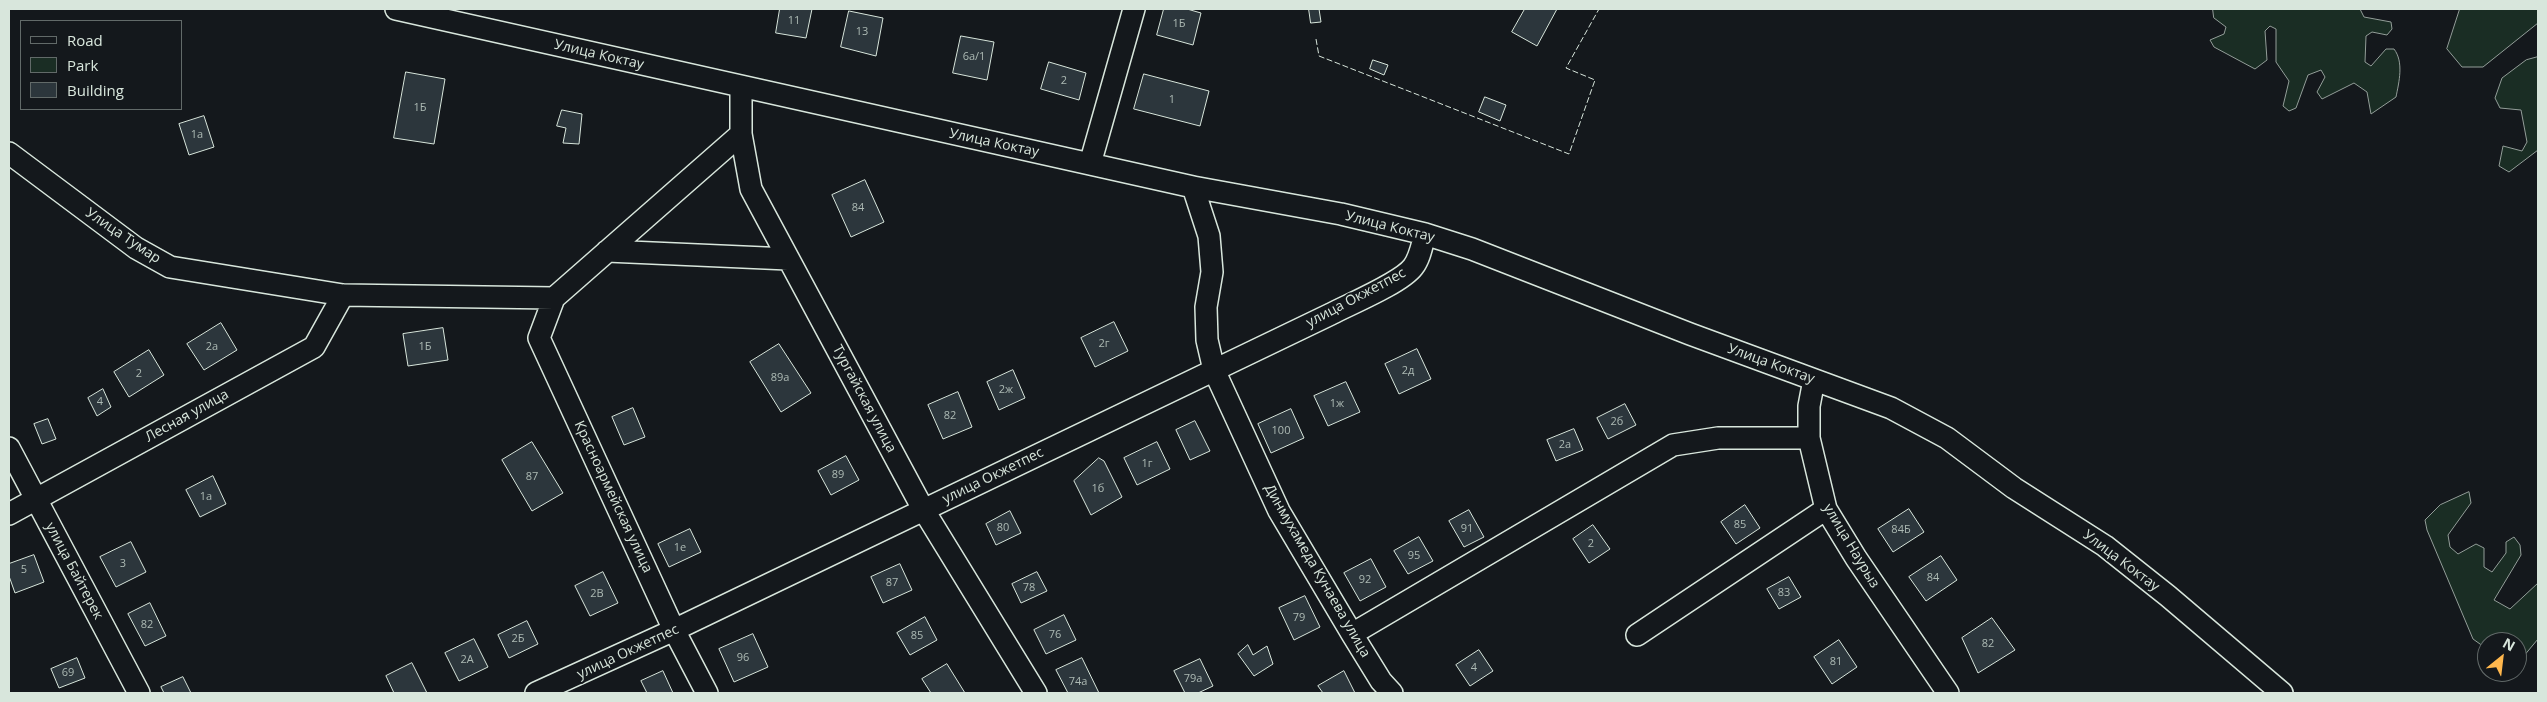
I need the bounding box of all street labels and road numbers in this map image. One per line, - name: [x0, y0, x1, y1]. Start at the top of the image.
- street label: Улица Коктау: [553, 37, 645, 73]
- street label: Улица Коктау: [948, 125, 1040, 161]
- street label: Улица Тумар: [82, 205, 164, 267]
- street label: Улица Коктау: [1344, 208, 1436, 246]
- street label: улица Окжетпес: [1303, 265, 1409, 331]
- street label: Улица Коктау: [1725, 340, 1817, 388]
- street label: Тургайская улица: [829, 342, 899, 456]
- street label: Лесная улица: [142, 386, 232, 446]
- street label: Красноармейская улица: [570, 418, 656, 576]
- street label: улица Окжетпес: [940, 444, 1046, 508]
- street label: Динмухамеда Кунаева улица: [1260, 481, 1374, 661]
- street label: улица Наурыз: [1819, 501, 1883, 591]
- street label: улица Байтерек: [41, 520, 107, 622]
- street label: Улица Коктау: [2079, 527, 2163, 595]
- street label: улица Окжетпес: [575, 621, 681, 683]

